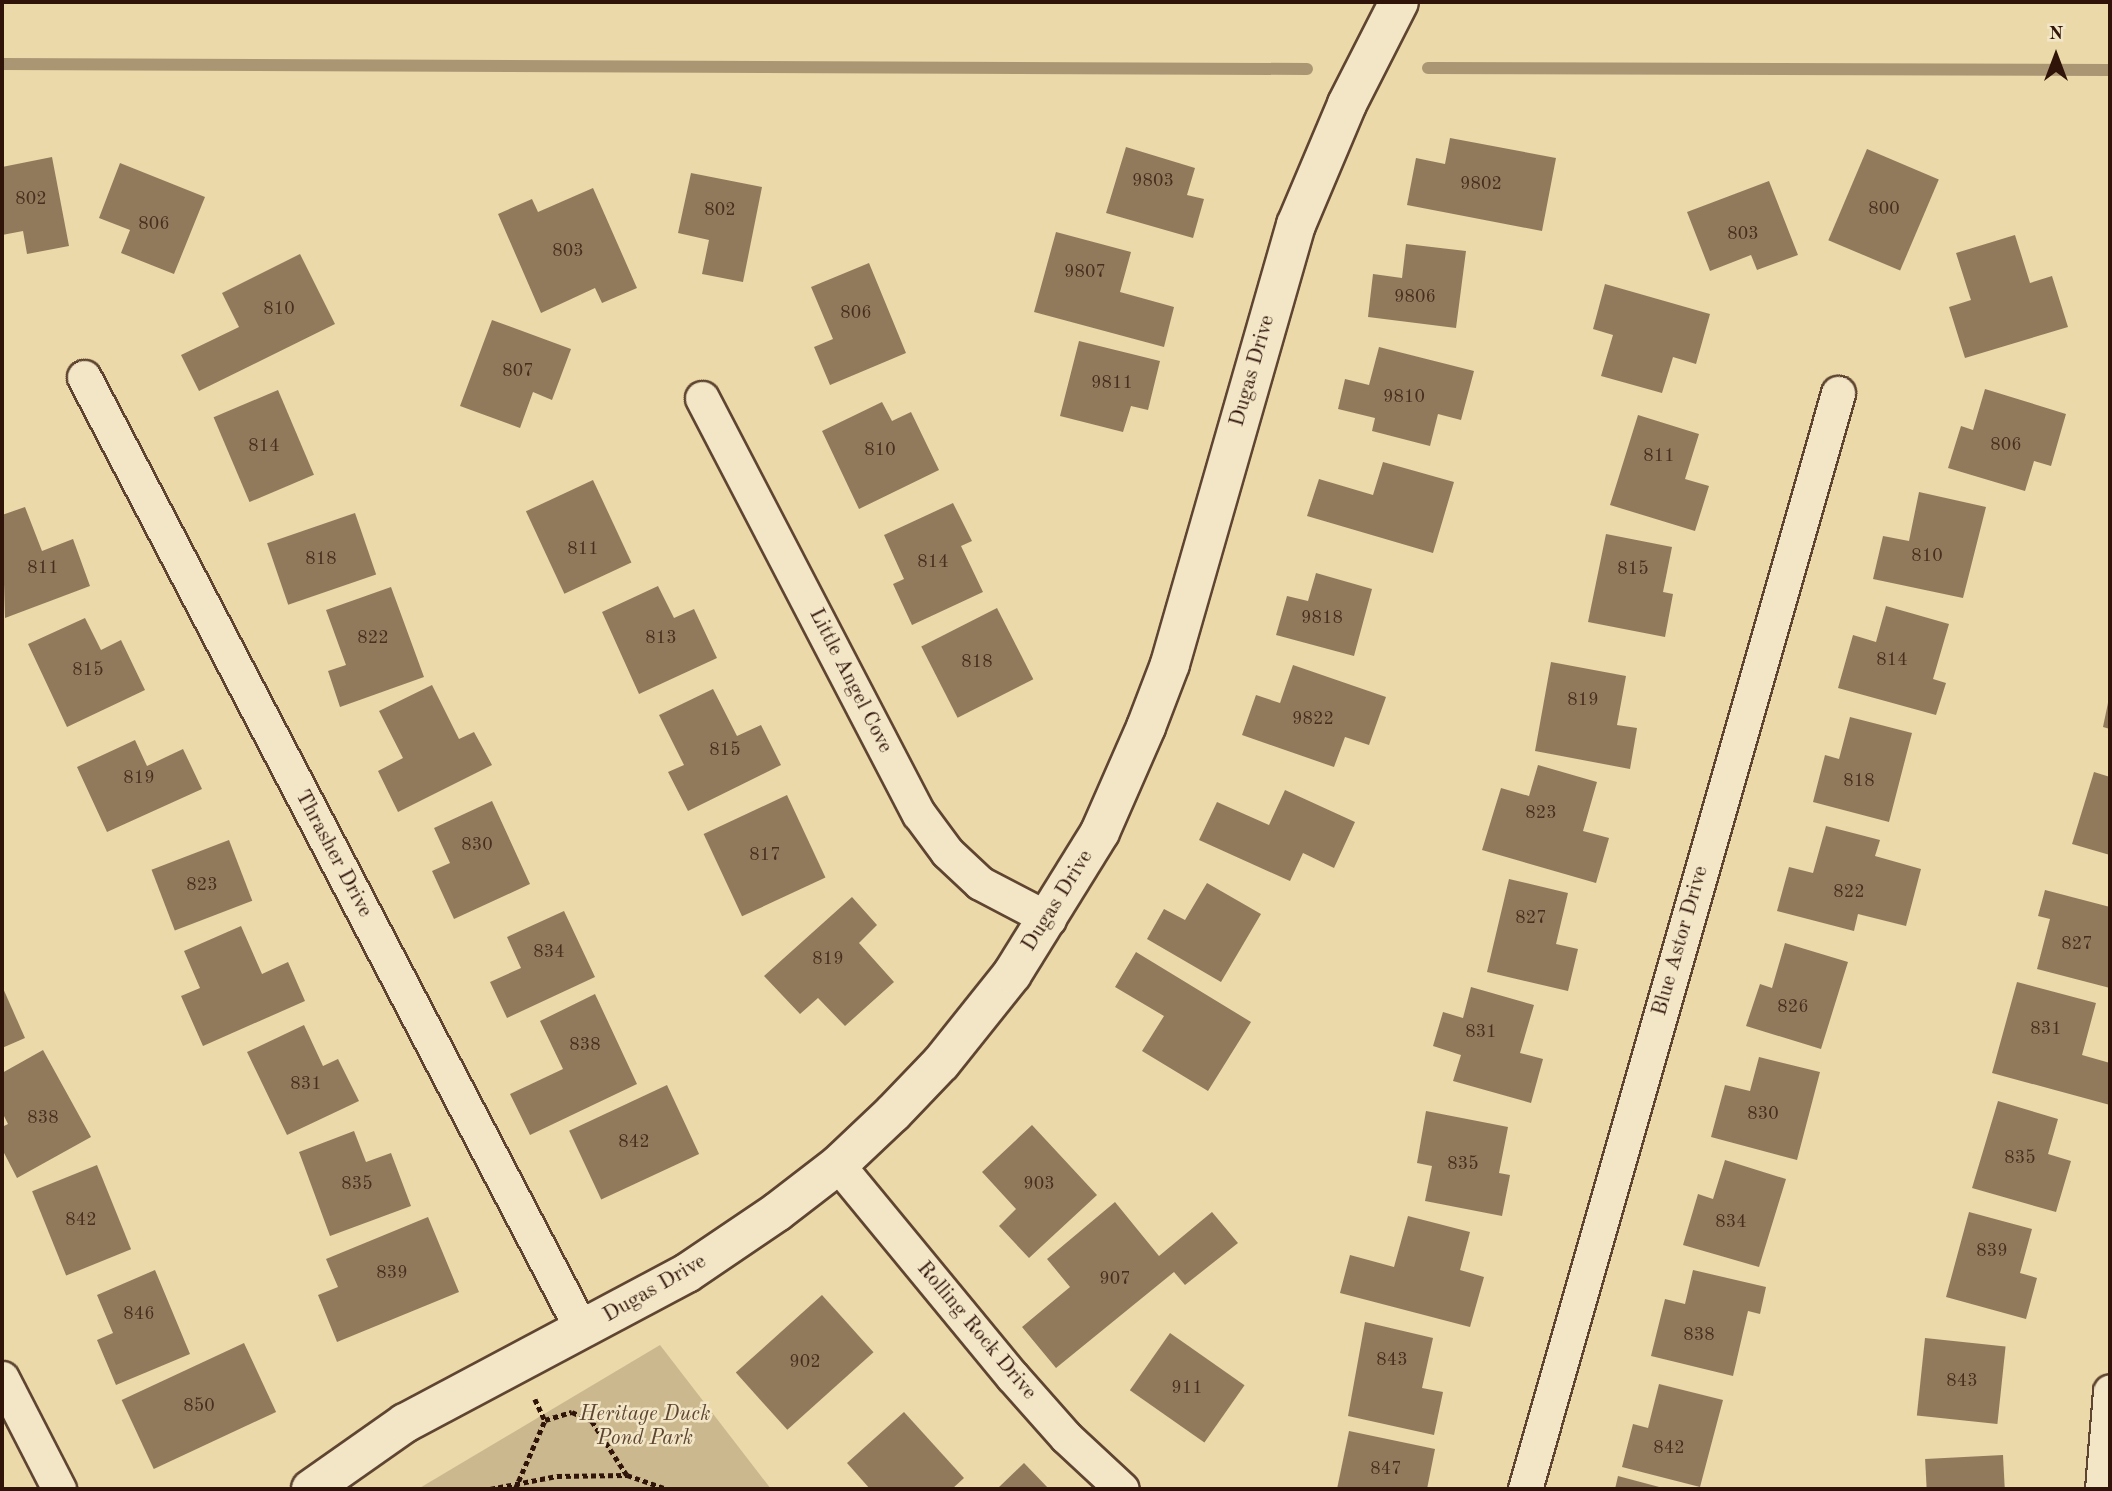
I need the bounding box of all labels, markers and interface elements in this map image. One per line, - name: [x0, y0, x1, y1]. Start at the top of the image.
- north arrow: [2021, 21, 2091, 91]
- text: N: [2049, 25, 2063, 44]
- house number: 9803: [1132, 170, 1174, 192]
- house number: 9802: [1460, 173, 1502, 195]
- house number: 802: [15, 188, 47, 210]
- house number: 800: [1868, 198, 1900, 220]
- house number: 802: [704, 199, 736, 221]
- house number: 806: [138, 213, 170, 235]
- house number: 803: [1727, 223, 1759, 245]
- house number: 803: [552, 240, 584, 262]
- house number: 9807: [1064, 261, 1106, 283]
- house number: 9806: [1394, 286, 1436, 308]
- house number: 810: [263, 298, 295, 320]
- house number: 806: [840, 302, 872, 324]
- street label: Dugas Drive: [1225, 312, 1281, 430]
- house number: 807: [502, 360, 534, 382]
- house number: 9811: [1091, 372, 1133, 394]
- house number: 9810: [1383, 386, 1425, 408]
- house number: 806: [1990, 434, 2022, 456]
- house number: 814: [248, 435, 280, 457]
- house number: 810: [864, 439, 896, 461]
- house number: 811: [1643, 445, 1675, 467]
- house number: 811: [567, 538, 599, 560]
- house number: 810: [1911, 545, 1943, 567]
- house number: 818: [305, 548, 337, 570]
- house number: 814: [917, 551, 949, 573]
- house number: 811: [27, 557, 59, 579]
- house number: 815: [1617, 558, 1649, 580]
- street label: Little Angel Cove: [803, 604, 897, 758]
- house number: 9818: [1301, 607, 1343, 629]
- house number: 822: [357, 627, 389, 649]
- house number: 813: [645, 627, 677, 649]
- house number: 814: [1876, 649, 1908, 671]
- house number: 818: [961, 651, 993, 673]
- house number: 815: [72, 659, 104, 681]
- house number: 819: [1567, 689, 1599, 711]
- house number: 9822: [1292, 708, 1334, 730]
- house number: 815: [709, 739, 741, 761]
- house number: 819: [123, 767, 155, 789]
- house number: 818: [1843, 770, 1875, 792]
- street label: Thrasher Drive: [289, 786, 377, 922]
- house number: 823: [1525, 802, 1557, 824]
- house number: 830: [461, 834, 493, 856]
- house number: 817: [749, 844, 781, 866]
- street label: Dugas Drive: [1017, 846, 1099, 956]
- street label: Blue Astor Drive: [1648, 863, 1714, 1019]
- house number: 823: [186, 874, 218, 896]
- house number: 822: [1833, 881, 1865, 903]
- house number: 827: [1515, 907, 1547, 929]
- house number: 827: [2061, 933, 2093, 955]
- house number: 834: [533, 941, 565, 963]
- house number: 819: [812, 948, 844, 970]
- house number: 826: [1777, 996, 1809, 1018]
- house number: 831: [2030, 1018, 2062, 1040]
- house number: 831: [1465, 1021, 1497, 1043]
- house number: 838: [569, 1034, 601, 1056]
- house number: 831: [290, 1073, 322, 1095]
- house number: 830: [1747, 1103, 1779, 1125]
- house number: 838: [27, 1107, 59, 1129]
- house number: 842: [618, 1131, 650, 1153]
- house number: 835: [2004, 1147, 2036, 1169]
- house number: 835: [1447, 1153, 1479, 1175]
- house number: 835: [341, 1173, 373, 1195]
- house number: 903: [1023, 1173, 1055, 1195]
- house number: 842: [65, 1209, 97, 1231]
- house number: 834: [1715, 1211, 1747, 1233]
- house number: 839: [1976, 1240, 2008, 1262]
- street label: Dugas Drive: [599, 1249, 711, 1329]
- street label: Rolling Rock Drive: [911, 1257, 1041, 1405]
- house number: 839: [376, 1262, 408, 1284]
- house number: 907: [1099, 1268, 1131, 1290]
- house number: 846: [123, 1303, 155, 1325]
- house number: 838: [1683, 1324, 1715, 1346]
- house number: 843: [1376, 1349, 1408, 1371]
- house number: 902: [789, 1351, 821, 1373]
- house number: 843: [1946, 1370, 1978, 1392]
- house number: 911: [1171, 1377, 1203, 1399]
- house number: 850: [183, 1395, 215, 1417]
- park label: Heritage Duck Pond Park: [580, 1402, 710, 1452]
- house number: 842: [1653, 1437, 1685, 1459]
- house number: 847: [1370, 1458, 1402, 1480]

